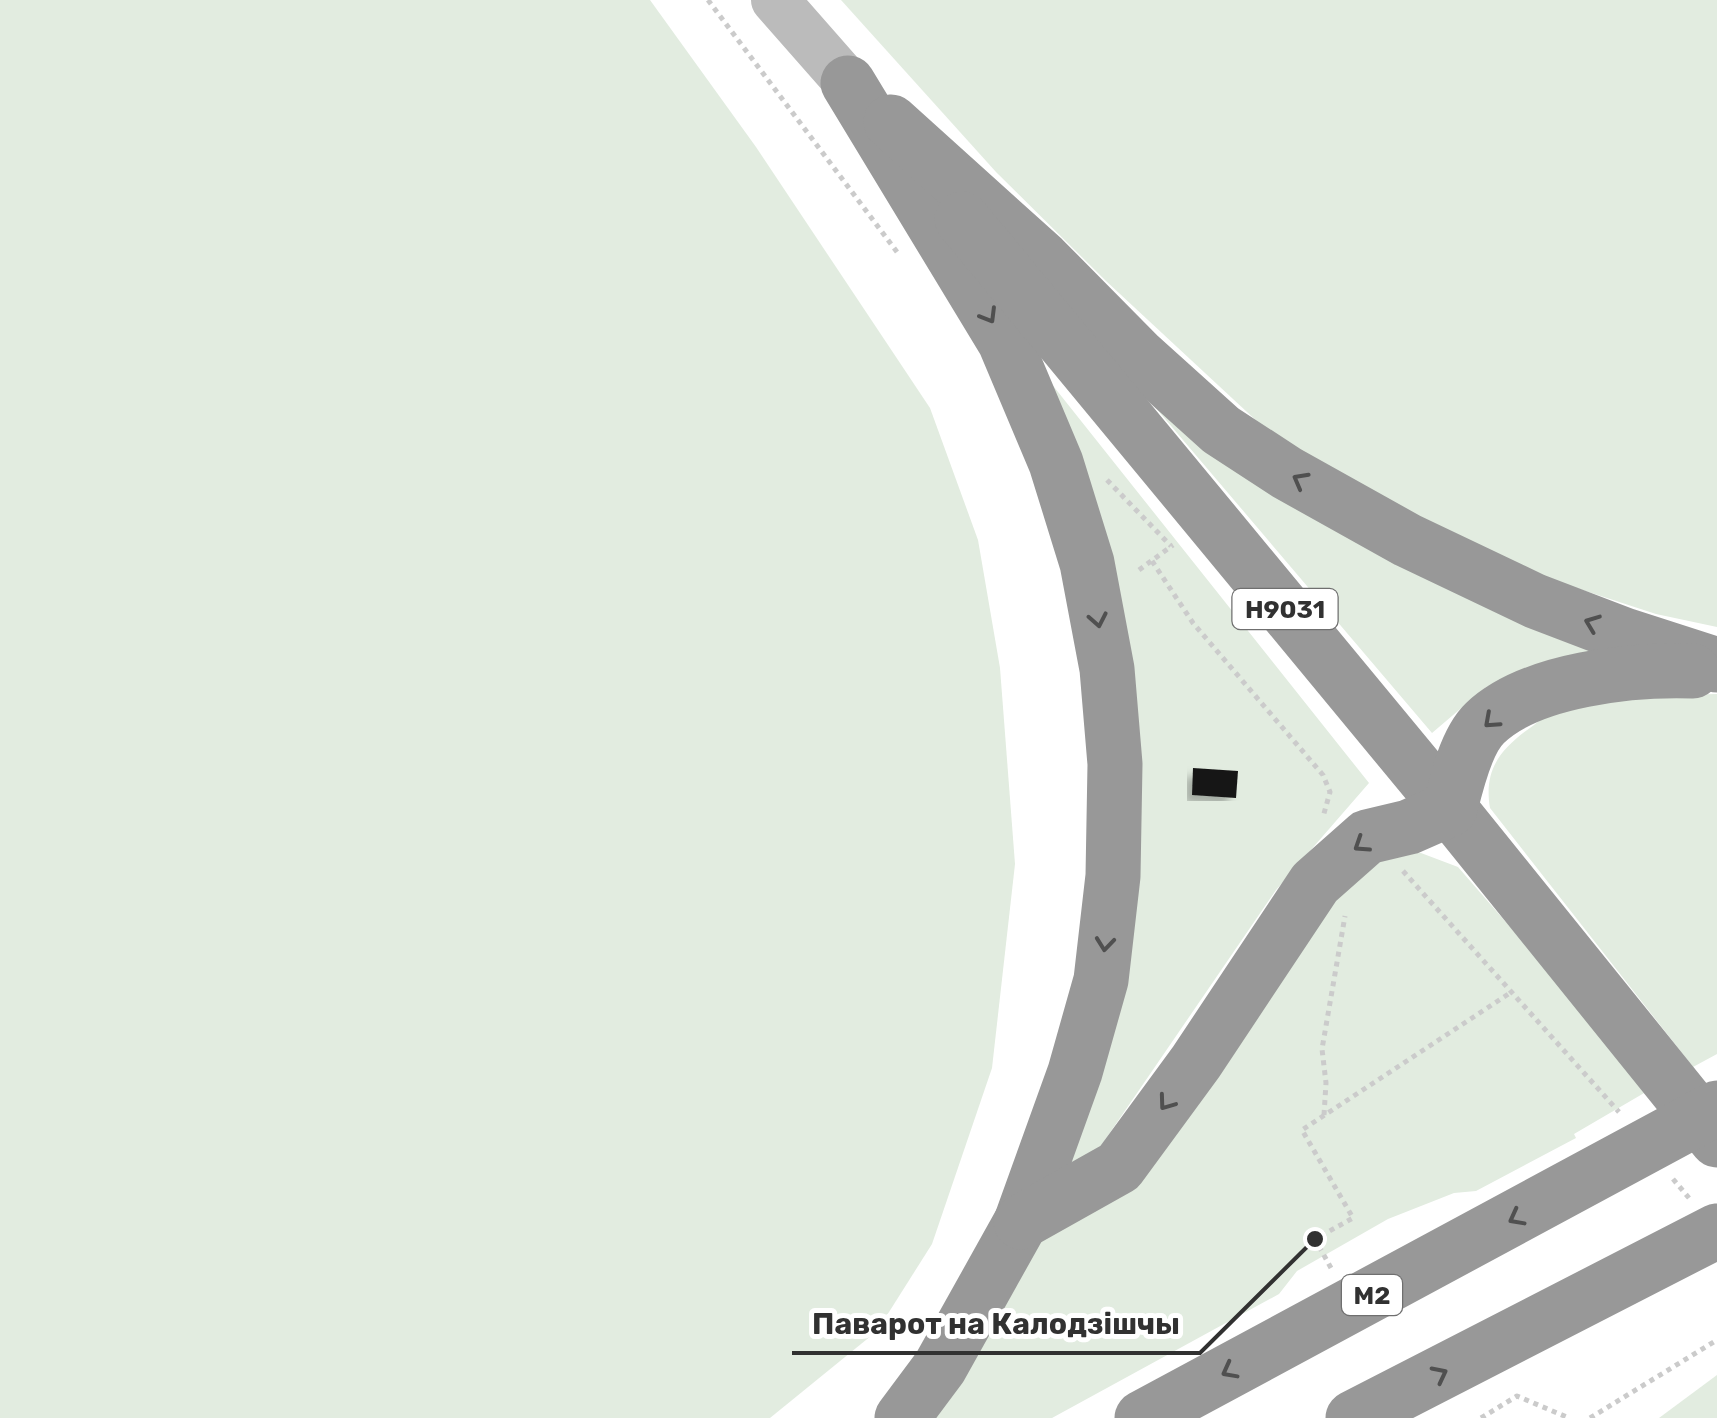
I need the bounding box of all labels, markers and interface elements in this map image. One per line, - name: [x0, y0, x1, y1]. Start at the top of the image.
- one-way arrow: [977, 305, 996, 323]
- one-way arrow: [1293, 473, 1311, 493]
- road number: Н9031: [1232, 589, 1338, 629]
- one-way arrow: [1087, 612, 1108, 628]
- one-way arrow: [1584, 614, 1601, 634]
- one-way arrow: [1485, 710, 1503, 728]
- one-way arrow: [1353, 833, 1371, 852]
- one-way arrow: [1095, 936, 1116, 952]
- one-way arrow: [1160, 1091, 1179, 1110]
- one-way arrow: [1508, 1205, 1526, 1225]
- road number: М2: [1342, 1275, 1402, 1315]
- callout: Паварот на Калодзішчы: [792, 1293, 1200, 1353]
- text: Паварот на Калодзішчы: [812, 1306, 1180, 1342]
- one-way arrow: [1222, 1359, 1240, 1378]
- one-way arrow: [1430, 1366, 1448, 1386]

